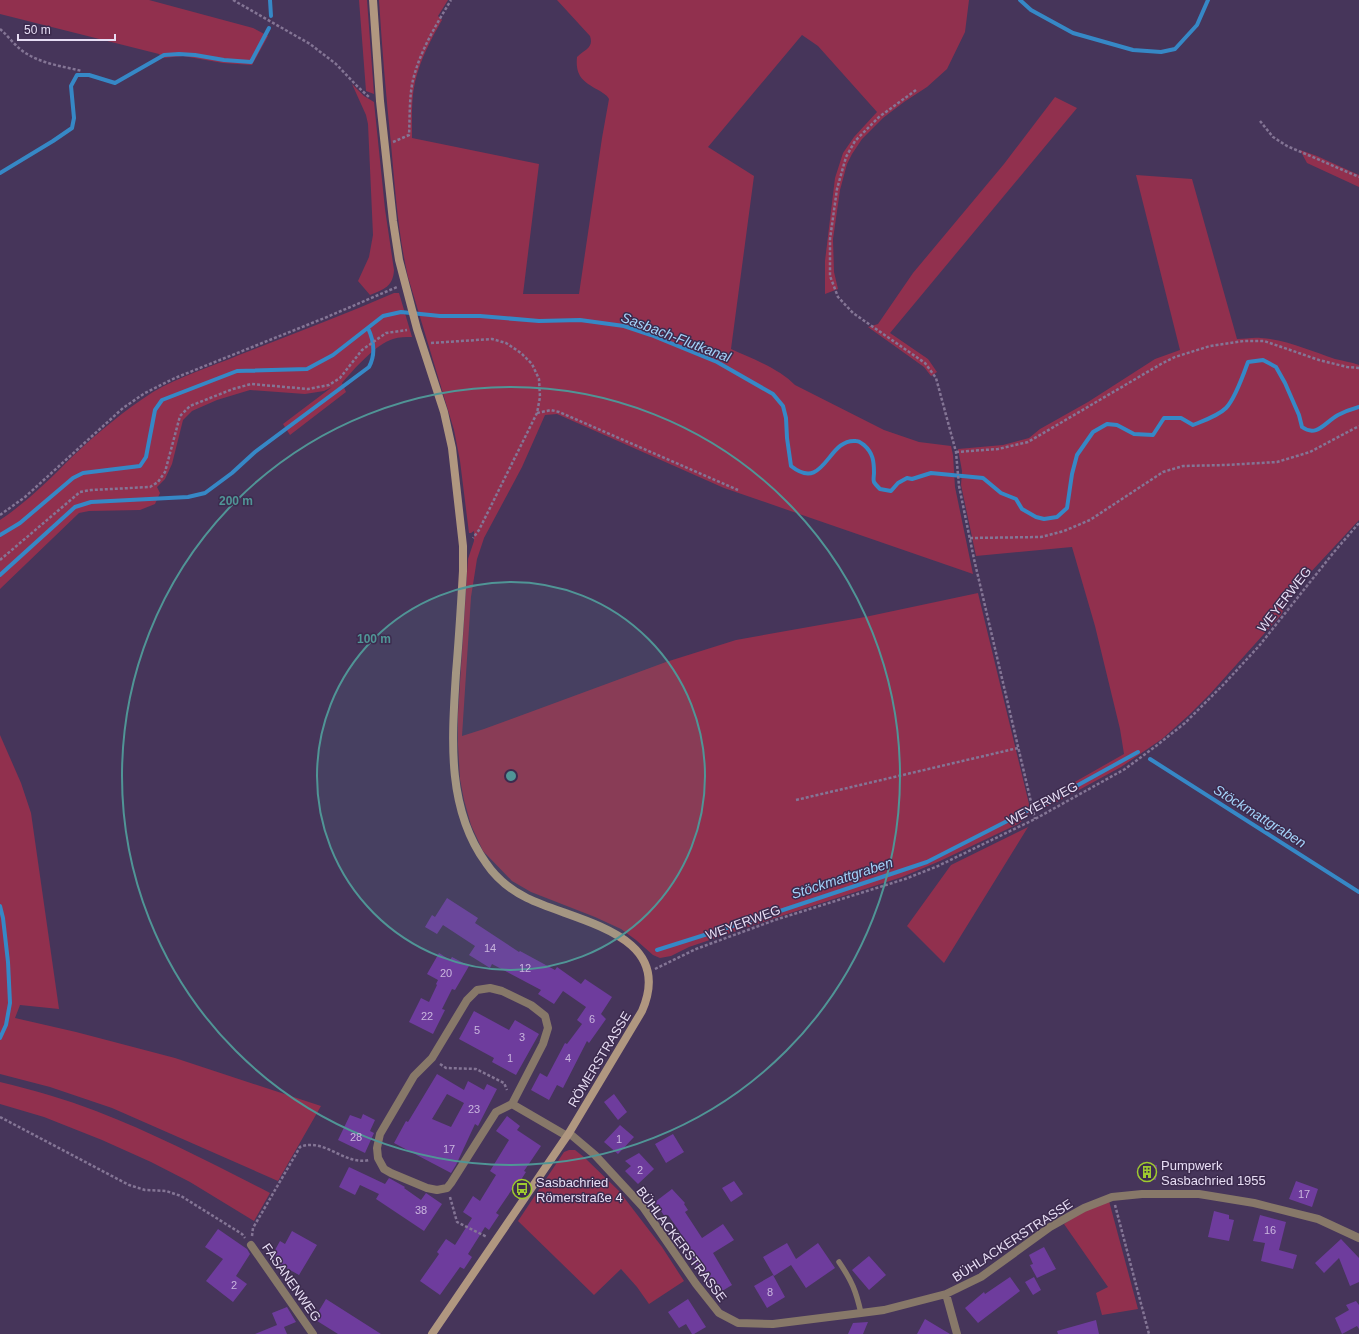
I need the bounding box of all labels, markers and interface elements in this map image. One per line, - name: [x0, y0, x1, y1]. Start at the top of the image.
- scale bar: [18, 16, 115, 42]
- text: 50 m: [24, 23, 51, 37]
- water label: Sasbach-Flutkanal: [619, 309, 734, 366]
- text: 200 m: [219, 494, 253, 508]
- street label: WEYERWEG: [1254, 564, 1314, 635]
- text: 100 m: [357, 632, 391, 646]
- centre of rings: [504, 769, 518, 783]
- street label: WEYERWEG: [1004, 778, 1080, 828]
- water label: Stöckmattgraben: [1211, 781, 1309, 851]
- water label: Stöckmattgraben: [789, 854, 895, 902]
- street label: WEYERWEG: [704, 902, 783, 943]
- house number: 14: [484, 942, 496, 954]
- house number: 12: [519, 962, 531, 974]
- house number: 20: [440, 967, 452, 979]
- street label: RÖMERSTRASSE: [565, 1008, 634, 1110]
- house number: 22: [421, 1010, 433, 1022]
- house number: 6: [589, 1013, 595, 1025]
- house number: 5: [474, 1024, 480, 1036]
- house number: 3: [519, 1031, 525, 1043]
- house number: 1: [507, 1052, 513, 1064]
- house number: 4: [565, 1052, 571, 1064]
- house number: 23: [468, 1103, 480, 1115]
- house number: 28: [350, 1131, 362, 1143]
- house number: 1: [616, 1133, 622, 1145]
- house number: 17: [443, 1143, 455, 1155]
- place label: Pumpwerk Sasbachried 1955: [1161, 1158, 1266, 1188]
- building icon: Pumpwerk Sasbachried 1955: [1136, 1161, 1158, 1183]
- house number: 2: [637, 1164, 643, 1176]
- place label: Sasbachried Römerstraße 4: [536, 1175, 623, 1205]
- bus stop icon: Sasbachried Römerstraße 4: [511, 1178, 533, 1200]
- street label: BÜHLACKERSTRASSE: [633, 1184, 730, 1305]
- house number: 17: [1298, 1188, 1310, 1200]
- street label: BÜHLACKERSTRASSE: [949, 1196, 1075, 1285]
- house number: 38: [415, 1204, 427, 1216]
- house number: 16: [1264, 1224, 1276, 1236]
- street label: FASANENWEG: [259, 1240, 324, 1324]
- house number: 2: [231, 1279, 237, 1291]
- house number: 8: [767, 1286, 773, 1298]

